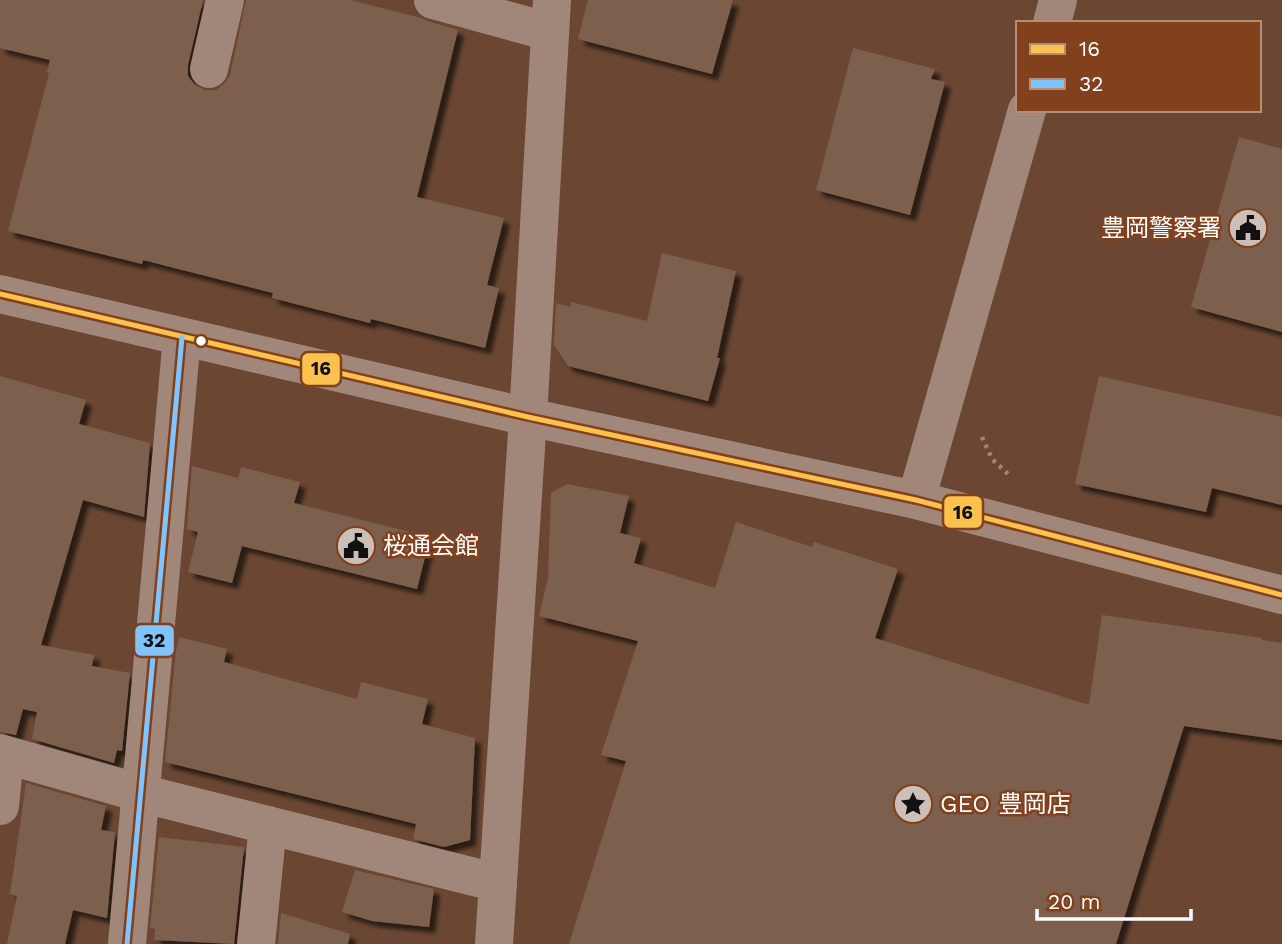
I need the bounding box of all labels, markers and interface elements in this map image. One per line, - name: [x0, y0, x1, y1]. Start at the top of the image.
- legend: [1016, 21, 1261, 112]
- text: 16: [1079, 36, 1100, 61]
- text: 32: [1079, 71, 1104, 96]
- public building icon: 豊岡警察署: [1227, 207, 1269, 249]
- place label: 豊岡警察署: [1101, 214, 1221, 242]
- unlabelled marker: [194, 334, 208, 348]
- line badge: 16: [301, 352, 341, 386]
- text: 16: [311, 357, 331, 380]
- line badge: 16: [943, 495, 983, 529]
- text: 16: [953, 501, 973, 524]
- public building icon: 桜通会館: [335, 525, 377, 567]
- place label: 桜通会館: [383, 532, 479, 560]
- line badge: 32: [134, 624, 175, 657]
- text: 32: [143, 629, 165, 652]
- place icon: GEO 豊岡店: [892, 783, 934, 825]
- place label: GEO 豊岡店: [940, 790, 1070, 818]
- scale bar: [1037, 878, 1191, 922]
- text: 20 m: [1048, 889, 1100, 914]

